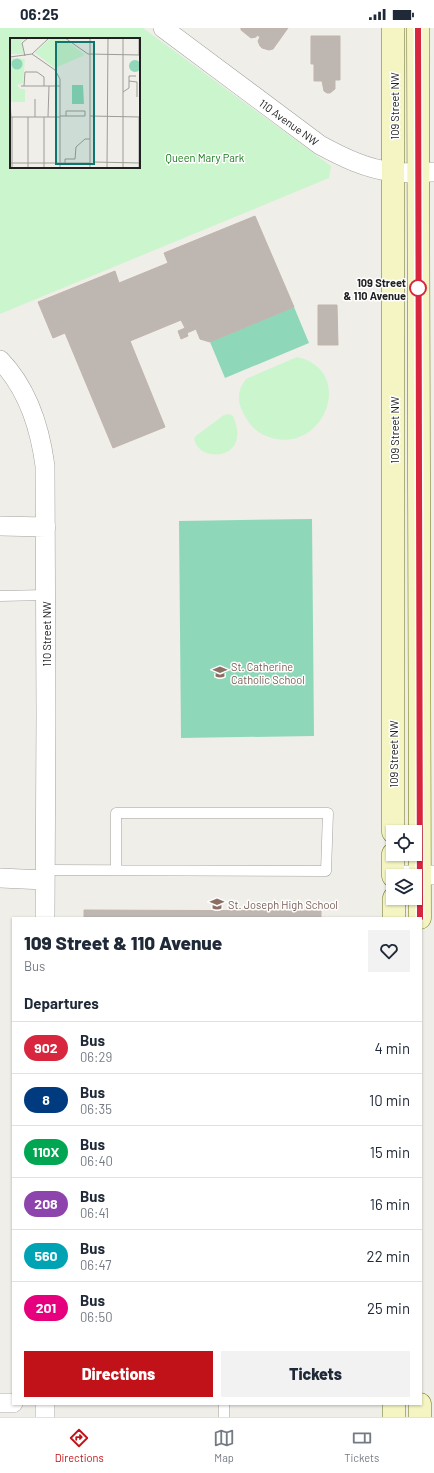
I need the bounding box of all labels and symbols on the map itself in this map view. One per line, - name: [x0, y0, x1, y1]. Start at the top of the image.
- inset map: [10, 38, 140, 168]
- street label: 109 Street NW: [388, 72, 401, 140]
- street label: 110 Avenue NW: [257, 96, 322, 148]
- park label: Queen Mary Park: [166, 151, 245, 164]
- place label: 109 Street & 110 Avenue: [344, 276, 406, 302]
- marker: 109 Street & 110 Avenue: [409, 279, 427, 297]
- street label: 109 Street NW: [388, 396, 401, 464]
- street label: 110 Street NW: [40, 601, 53, 667]
- place label: St. Catherine Catholic School: [231, 660, 305, 686]
- school or university icon: St. Catherine Catholic School: [212, 664, 228, 680]
- street label: 109 Street NW: [387, 720, 400, 788]
- school or university icon: St. Joseph High School: [209, 896, 225, 912]
- place label: St. Joseph High School: [228, 898, 338, 911]

